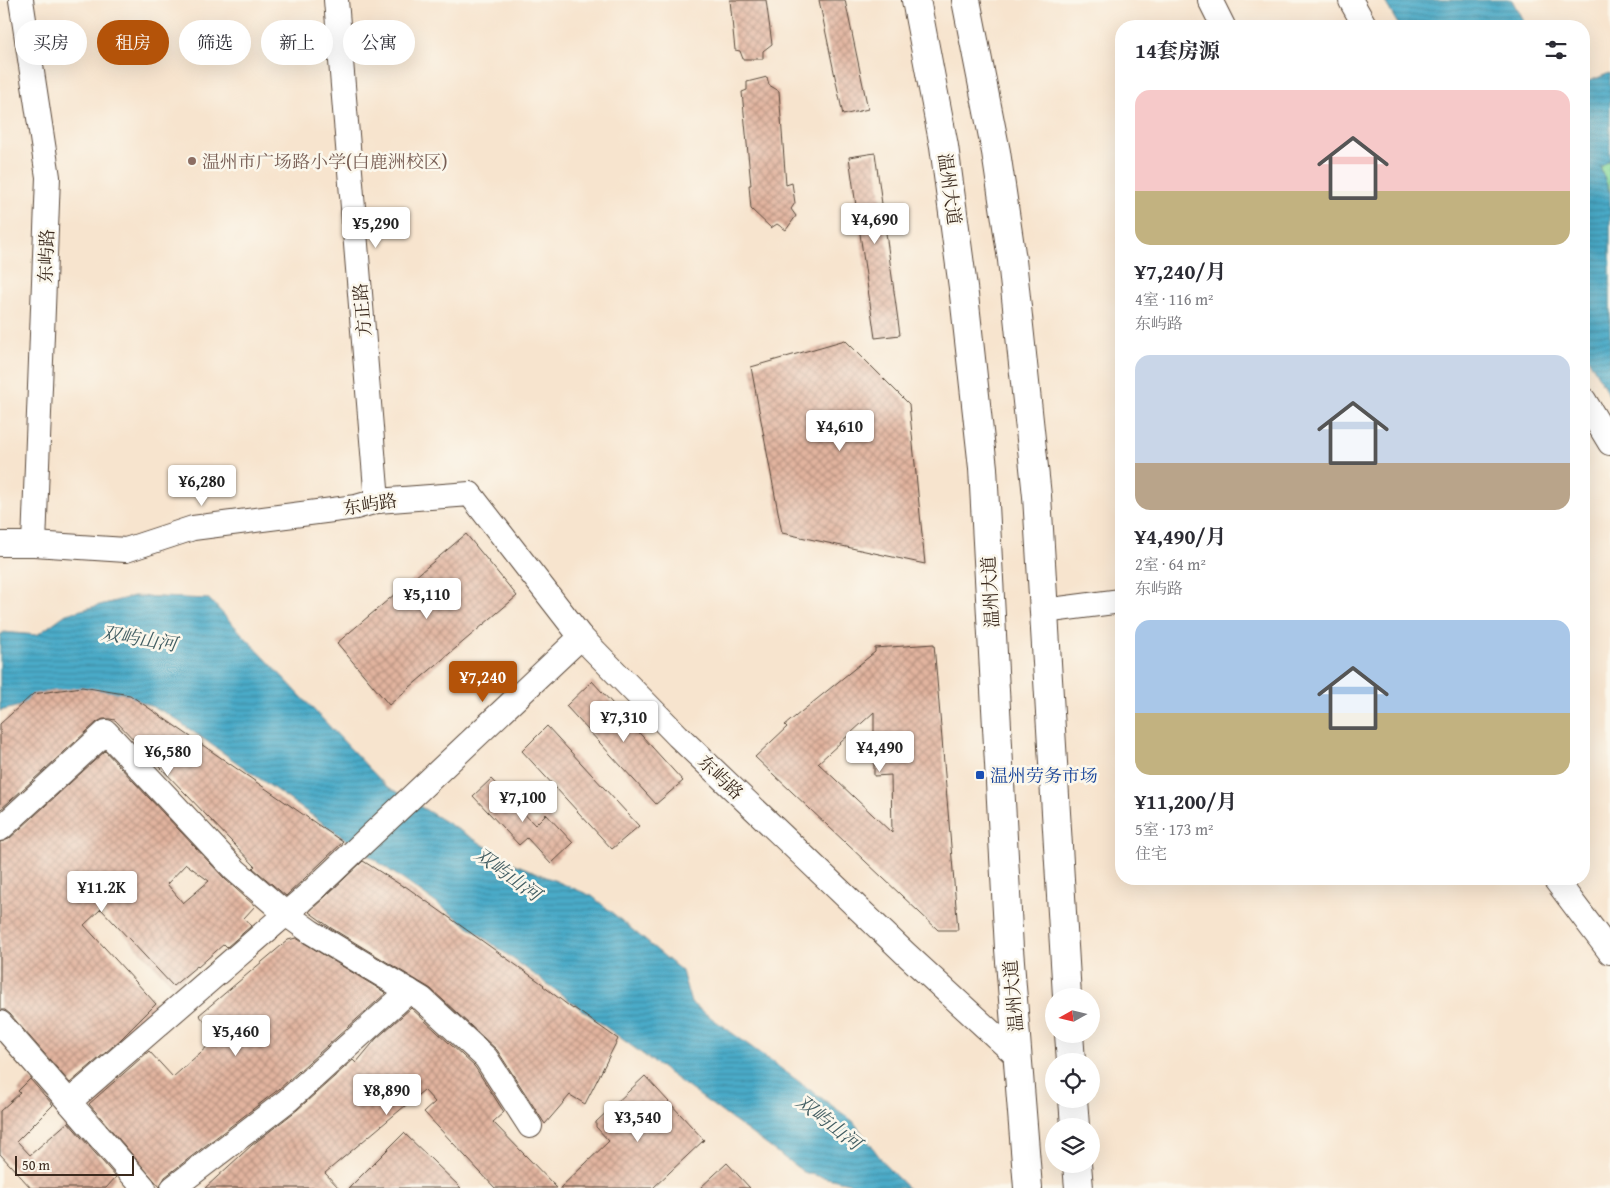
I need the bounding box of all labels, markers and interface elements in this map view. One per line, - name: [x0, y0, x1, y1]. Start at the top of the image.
- chip: 买房: [15, 20, 87, 65]
- chip: 租房: [97, 20, 169, 65]
- chip: 筛选: [179, 20, 251, 65]
- chip: 新上: [261, 20, 333, 65]
- chip: 公寓: [343, 20, 415, 65]
- text: 14套房源: [1135, 35, 1220, 66]
- icon: filters: [1542, 36, 1570, 64]
- icon: home: [1308, 123, 1398, 213]
- place label: 温州市广场路小学(白鹿洲校区): [202, 148, 448, 175]
- street label: 温州大道: [932, 151, 968, 227]
- marker: 温州市广场路小学(白鹿洲校区): [186, 155, 198, 167]
- pin: ¥4,690: [834, 202, 916, 245]
- pin: ¥5,290: [335, 206, 417, 249]
- text: ¥4,690: [852, 207, 898, 231]
- text: ¥5,290: [353, 211, 399, 235]
- street label: 东屿路: [32, 229, 60, 283]
- text: ¥7,240/月: [1135, 256, 1226, 287]
- street label: 方正路: [346, 282, 378, 338]
- text: 4室 · 116 m²: [1135, 287, 1214, 311]
- text: 东屿路: [1135, 311, 1183, 335]
- icon: home: [1308, 388, 1398, 478]
- pin: ¥4,610: [799, 410, 881, 452]
- text: ¥4,610: [817, 414, 863, 438]
- pin: ¥6,280: [161, 464, 243, 507]
- text: ¥6,280: [179, 469, 225, 493]
- street label: 东屿路: [341, 486, 399, 522]
- text: ¥4,490/月: [1135, 521, 1226, 552]
- text: 2室 · 64 m²: [1135, 552, 1206, 576]
- street label: 温州大道: [975, 555, 1005, 629]
- text: 东屿路: [1135, 576, 1183, 600]
- pin: ¥5,110: [386, 578, 468, 620]
- text: ¥5,110: [404, 582, 450, 606]
- water label: 双屿山河: [99, 618, 182, 658]
- icon: home: [1308, 653, 1398, 743]
- pin: ¥7,240: [442, 660, 524, 703]
- text: ¥7,240: [460, 665, 506, 689]
- pin: ¥7,310: [583, 700, 665, 743]
- text: ¥7,310: [601, 705, 647, 729]
- pin: ¥4,490: [839, 730, 921, 773]
- pin: ¥6,580: [127, 734, 209, 777]
- text: ¥4,490: [857, 735, 903, 759]
- text: ¥6,580: [145, 739, 191, 763]
- street label: 东屿路: [692, 749, 750, 805]
- place label: 温州劳务市场: [990, 762, 1098, 789]
- marker: 温州劳务市场: [974, 769, 986, 781]
- pin: ¥7,100: [482, 780, 564, 823]
- text: ¥7,100: [500, 785, 546, 809]
- text: ¥11,200/月: [1135, 786, 1237, 817]
- text: 5室 · 173 m²: [1135, 817, 1214, 841]
- water label: 双屿山河: [469, 840, 549, 909]
- text: 住宅: [1135, 841, 1167, 865]
- pin: ¥11.2K: [61, 870, 143, 913]
- text: ¥11.2K: [78, 875, 126, 899]
- street label: 温州大道: [996, 959, 1030, 1033]
- north arrow: [1045, 988, 1100, 1042]
- map controls: [1045, 988, 1100, 1173]
- pin: ¥5,460: [195, 1014, 277, 1057]
- text: ¥5,460: [213, 1019, 259, 1043]
- button: locate: [1045, 1053, 1100, 1108]
- pin: ¥8,890: [346, 1074, 428, 1116]
- text: ¥8,890: [364, 1078, 410, 1102]
- water label: 双屿山河: [790, 1088, 870, 1158]
- pin: ¥3,540: [597, 1100, 679, 1143]
- text: ¥3,540: [615, 1105, 661, 1129]
- button: layers: [1045, 1118, 1100, 1173]
- scale bar: [15, 1153, 134, 1176]
- text: 50 m: [22, 1155, 50, 1175]

